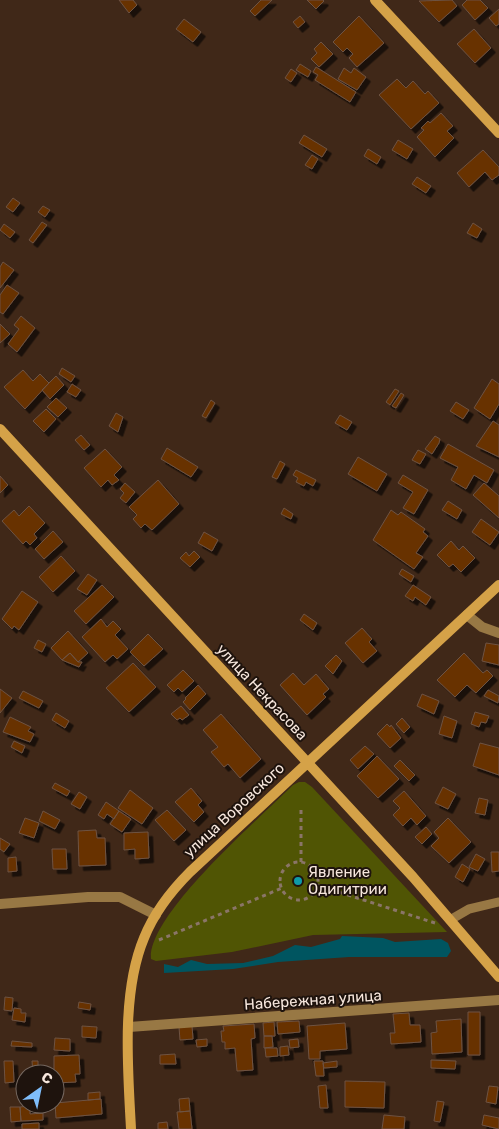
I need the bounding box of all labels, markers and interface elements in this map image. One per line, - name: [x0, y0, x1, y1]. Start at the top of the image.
- street label: улица Некрасова: [213, 640, 311, 744]
- street label: улица Воровского: [180, 759, 288, 861]
- place label: Явление Одигитрии: [308, 863, 387, 898]
- marker: Явление Одигитрии: [292, 875, 304, 887]
- street label: Набережная улица: [244, 986, 382, 1014]
- north arrow: [15, 1064, 65, 1114]
- text: С: [38, 1069, 56, 1088]

